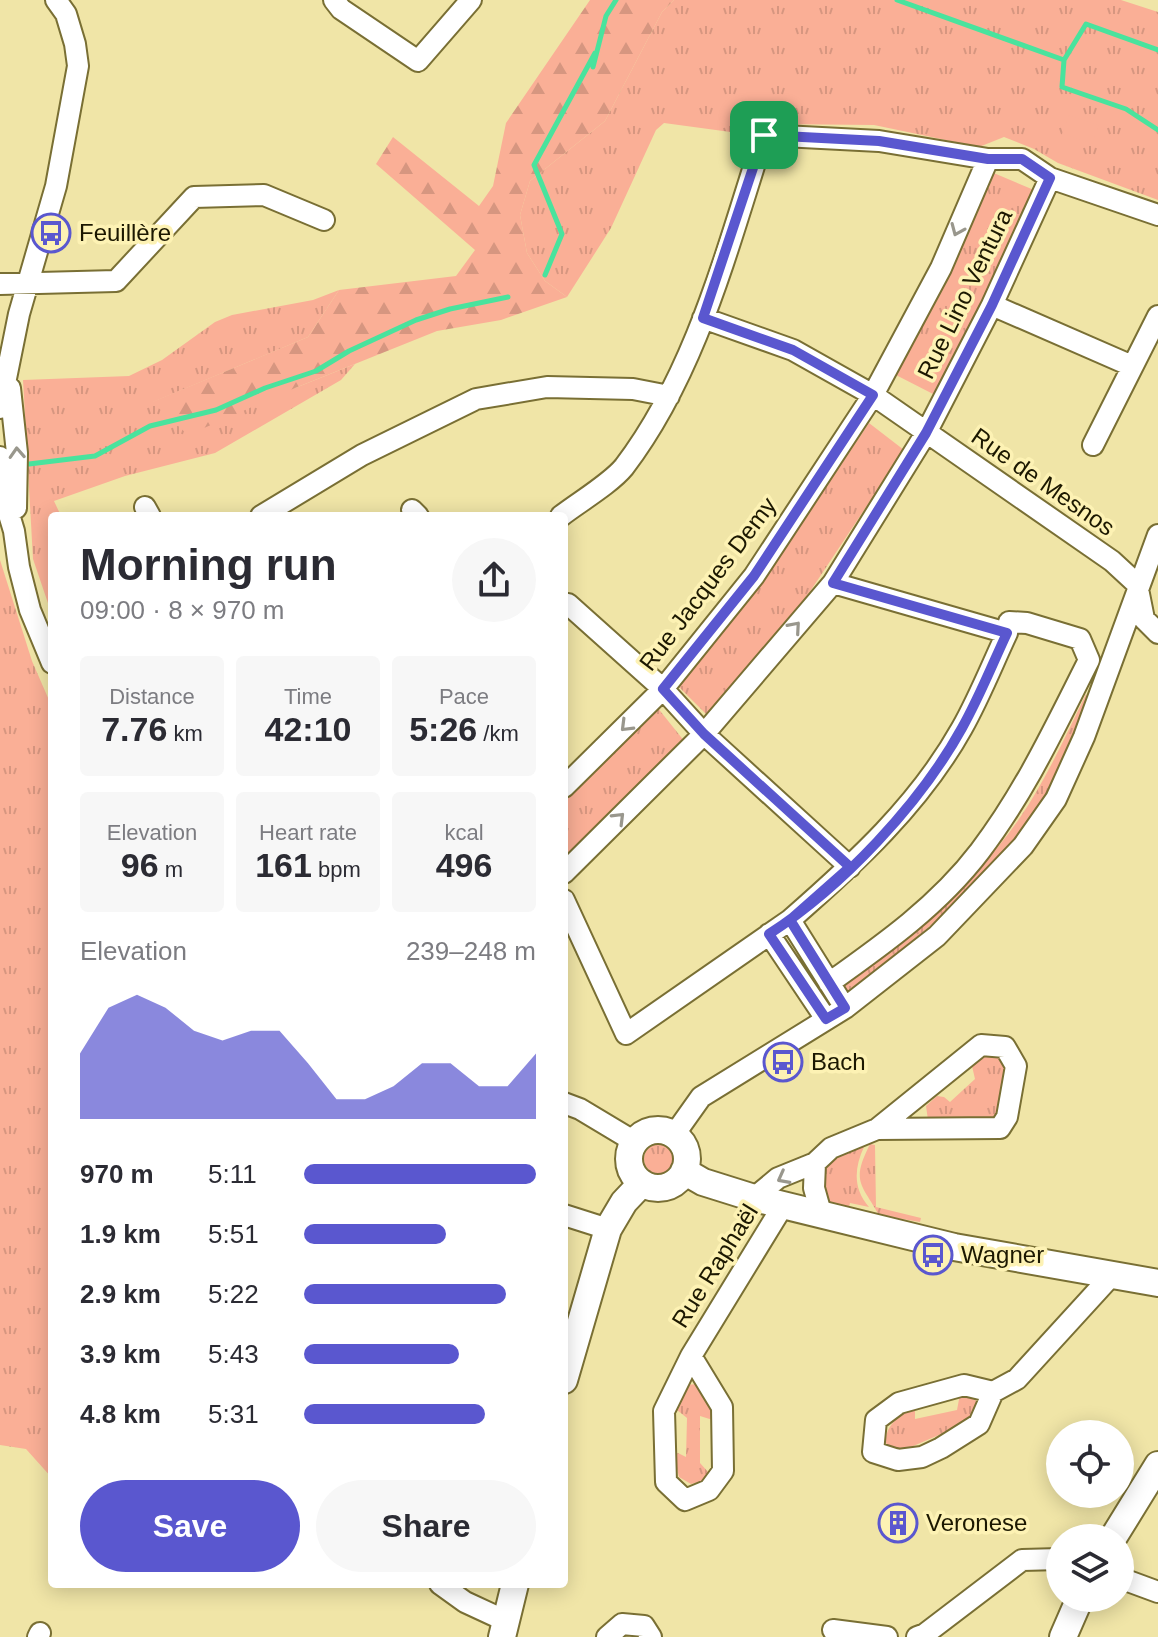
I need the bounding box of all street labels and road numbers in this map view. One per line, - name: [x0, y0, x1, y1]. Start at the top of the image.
- street label: Rue Lino Ventura: [912, 204, 1018, 383]
- street label: Rue de Mesnos: [967, 422, 1120, 541]
- street label: Rue Jacques Demy: [634, 492, 781, 675]
- street label: Rue Raphaël: [666, 1199, 763, 1332]

